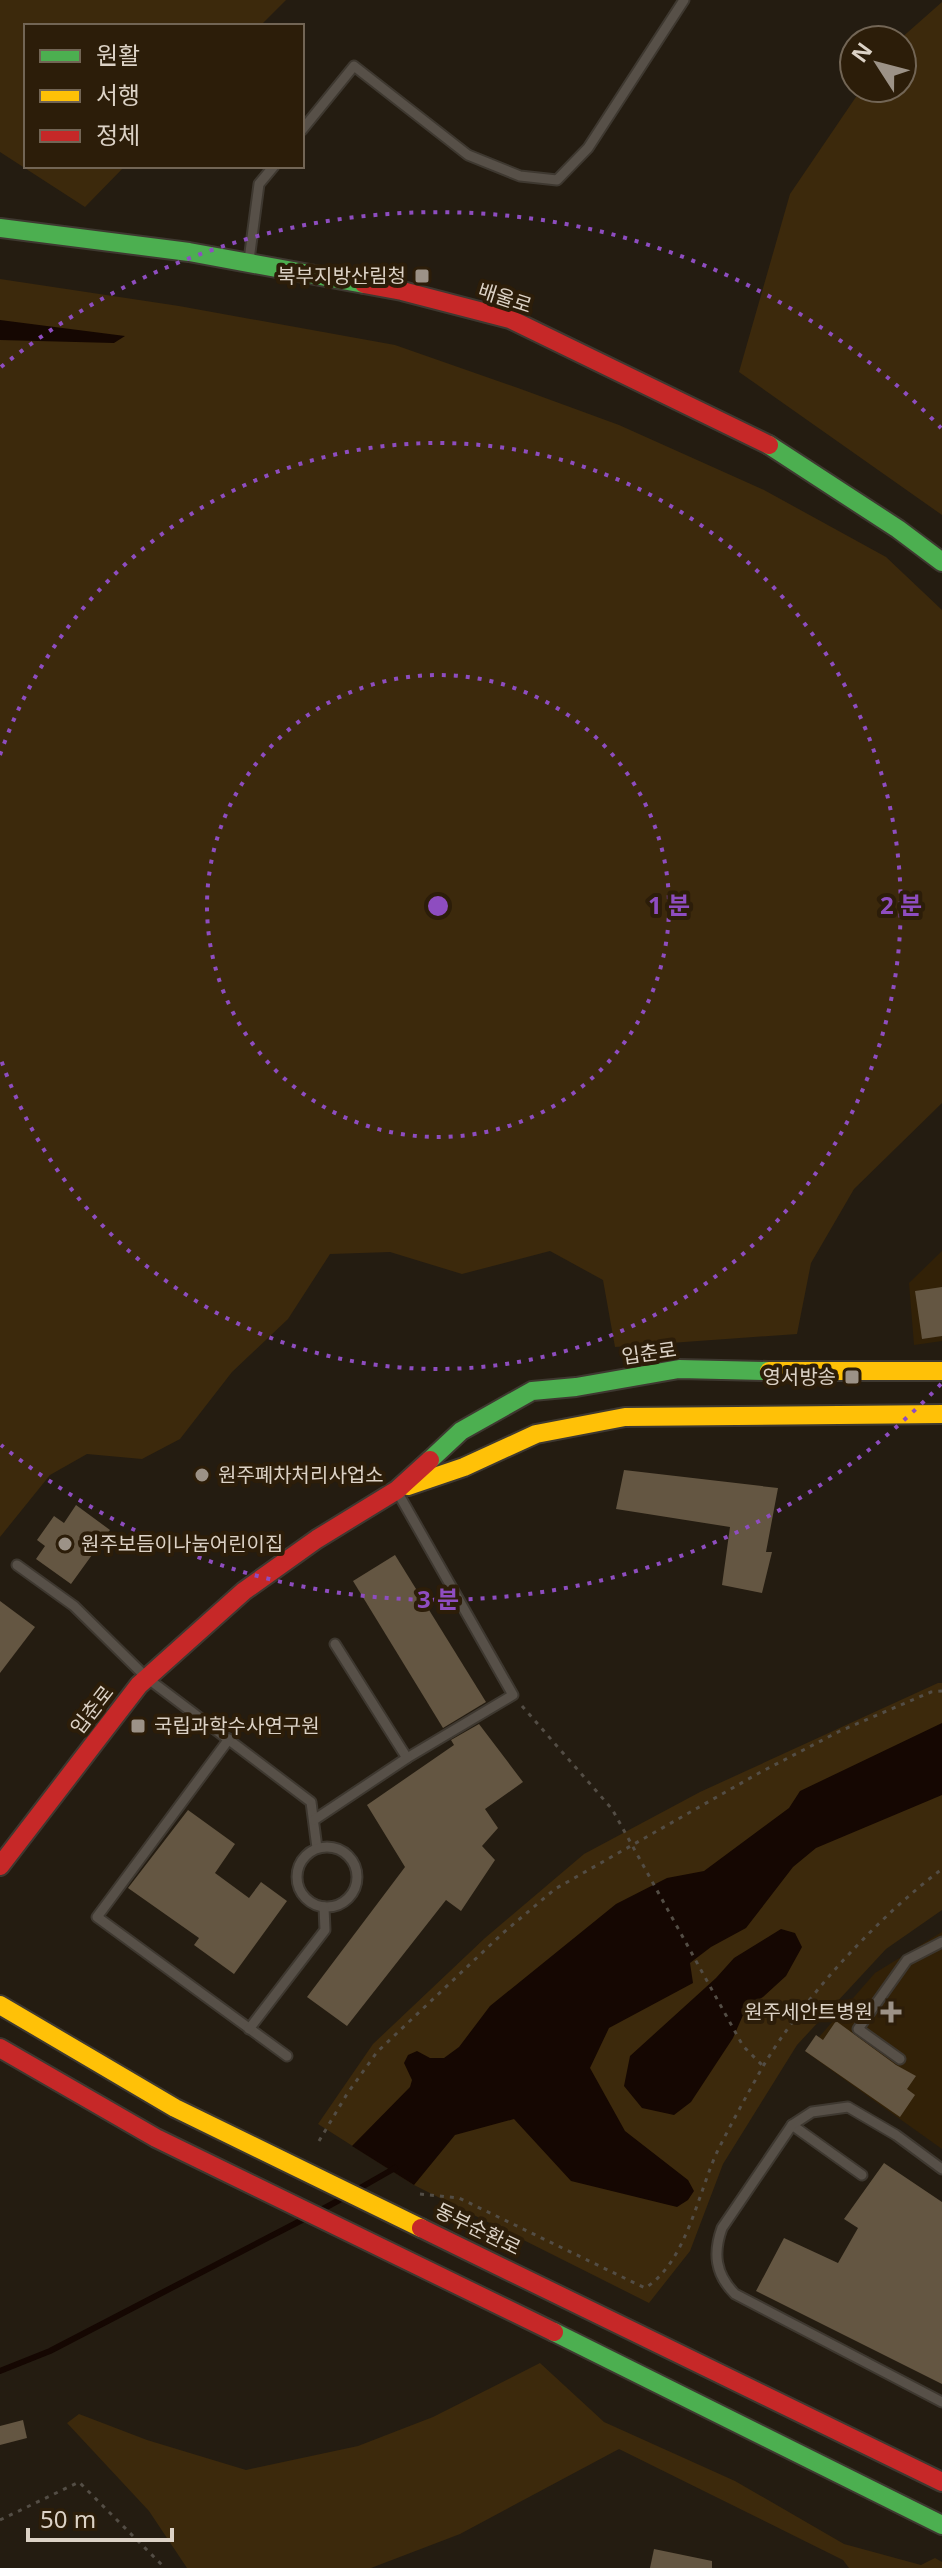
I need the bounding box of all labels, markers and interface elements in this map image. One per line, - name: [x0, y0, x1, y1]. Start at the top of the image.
- legend: [24, 24, 304, 168]
- north arrow: [838, 24, 918, 104]
- text: N: [844, 36, 878, 68]
- text: 원활: [96, 38, 140, 71]
- text: 서행: [96, 78, 140, 111]
- text: 정체: [96, 118, 140, 151]
- place label: 북부지방산림청: [277, 262, 406, 289]
- marker: 북부지방산림청: [413, 267, 431, 285]
- street label: 배울로: [475, 276, 536, 319]
- text: 1 분: [648, 888, 690, 921]
- text: 2 분: [880, 888, 922, 921]
- centre of rings: [424, 892, 452, 920]
- street label: 입춘로: [620, 1335, 678, 1370]
- place label: 영서방송: [762, 1363, 836, 1390]
- marker: 영서방송: [843, 1368, 861, 1386]
- place label: 원주폐차처리사업소: [218, 1461, 384, 1488]
- marker: 원주폐차처리사업소: [193, 1466, 211, 1484]
- place label: 원주보듬이나눔어린이집: [81, 1530, 283, 1557]
- marker: 원주보듬이나눔어린이집: [56, 1535, 74, 1553]
- text: 3 분: [417, 1582, 459, 1615]
- street label: 입춘로: [64, 1680, 119, 1740]
- place label: 국립과학수사연구원: [154, 1712, 320, 1739]
- marker: 국립과학수사연구원: [129, 1717, 147, 1735]
- place label: 원주세안트병원: [744, 1998, 873, 2025]
- marker: 원주세안트병원: [880, 2001, 902, 2023]
- street label: 동부순환로: [431, 2196, 525, 2261]
- scale bar: [28, 2492, 172, 2542]
- text: 50 m: [40, 2502, 96, 2535]

